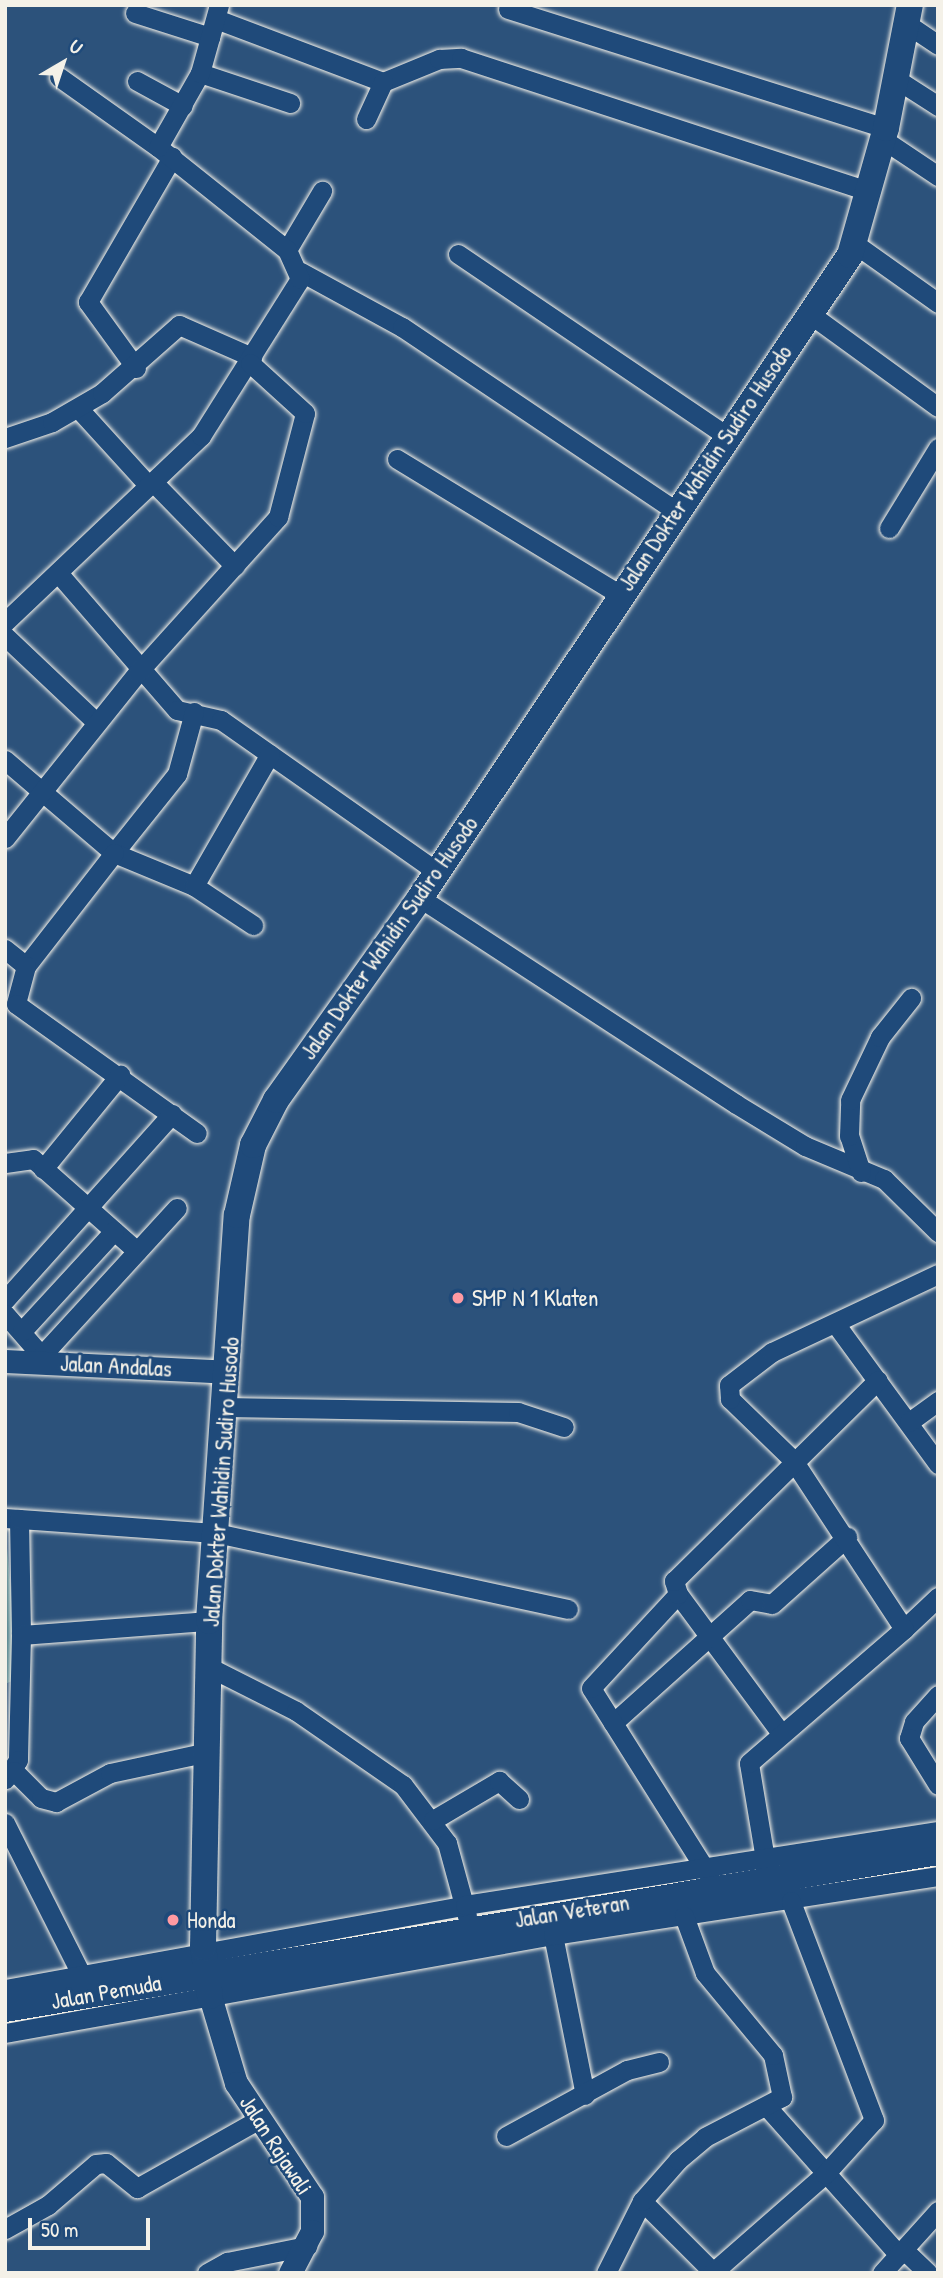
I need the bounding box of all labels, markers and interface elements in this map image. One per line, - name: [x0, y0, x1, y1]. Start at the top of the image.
- north arrow: [28, 28, 98, 98]
- text: U: [64, 33, 88, 60]
- street label: Jalan Dokter Wahidin Sudiro Husodo: [612, 340, 798, 596]
- street label: Jalan Dokter Wahidin Sudiro Husodo: [294, 811, 484, 1065]
- place label: SMP N 1 Klaten: [472, 1284, 598, 1312]
- marker: SMP N 1 Klaten: [450, 1290, 466, 1306]
- street label: Jalan Dokter Wahidin Sudiro Husodo: [197, 1336, 245, 1628]
- street label: Jalan Andalas: [59, 1349, 173, 1383]
- street label: Jalan Veteran: [513, 1888, 631, 1934]
- place label: Honda: [187, 1906, 235, 1934]
- marker: Honda: [165, 1912, 181, 1928]
- street label: Jalan Pemuda: [49, 1969, 163, 2015]
- street label: Jalan Rajawali: [234, 2090, 318, 2200]
- scale bar: [32, 2204, 154, 2248]
- text: 50 m: [41, 2215, 78, 2244]

